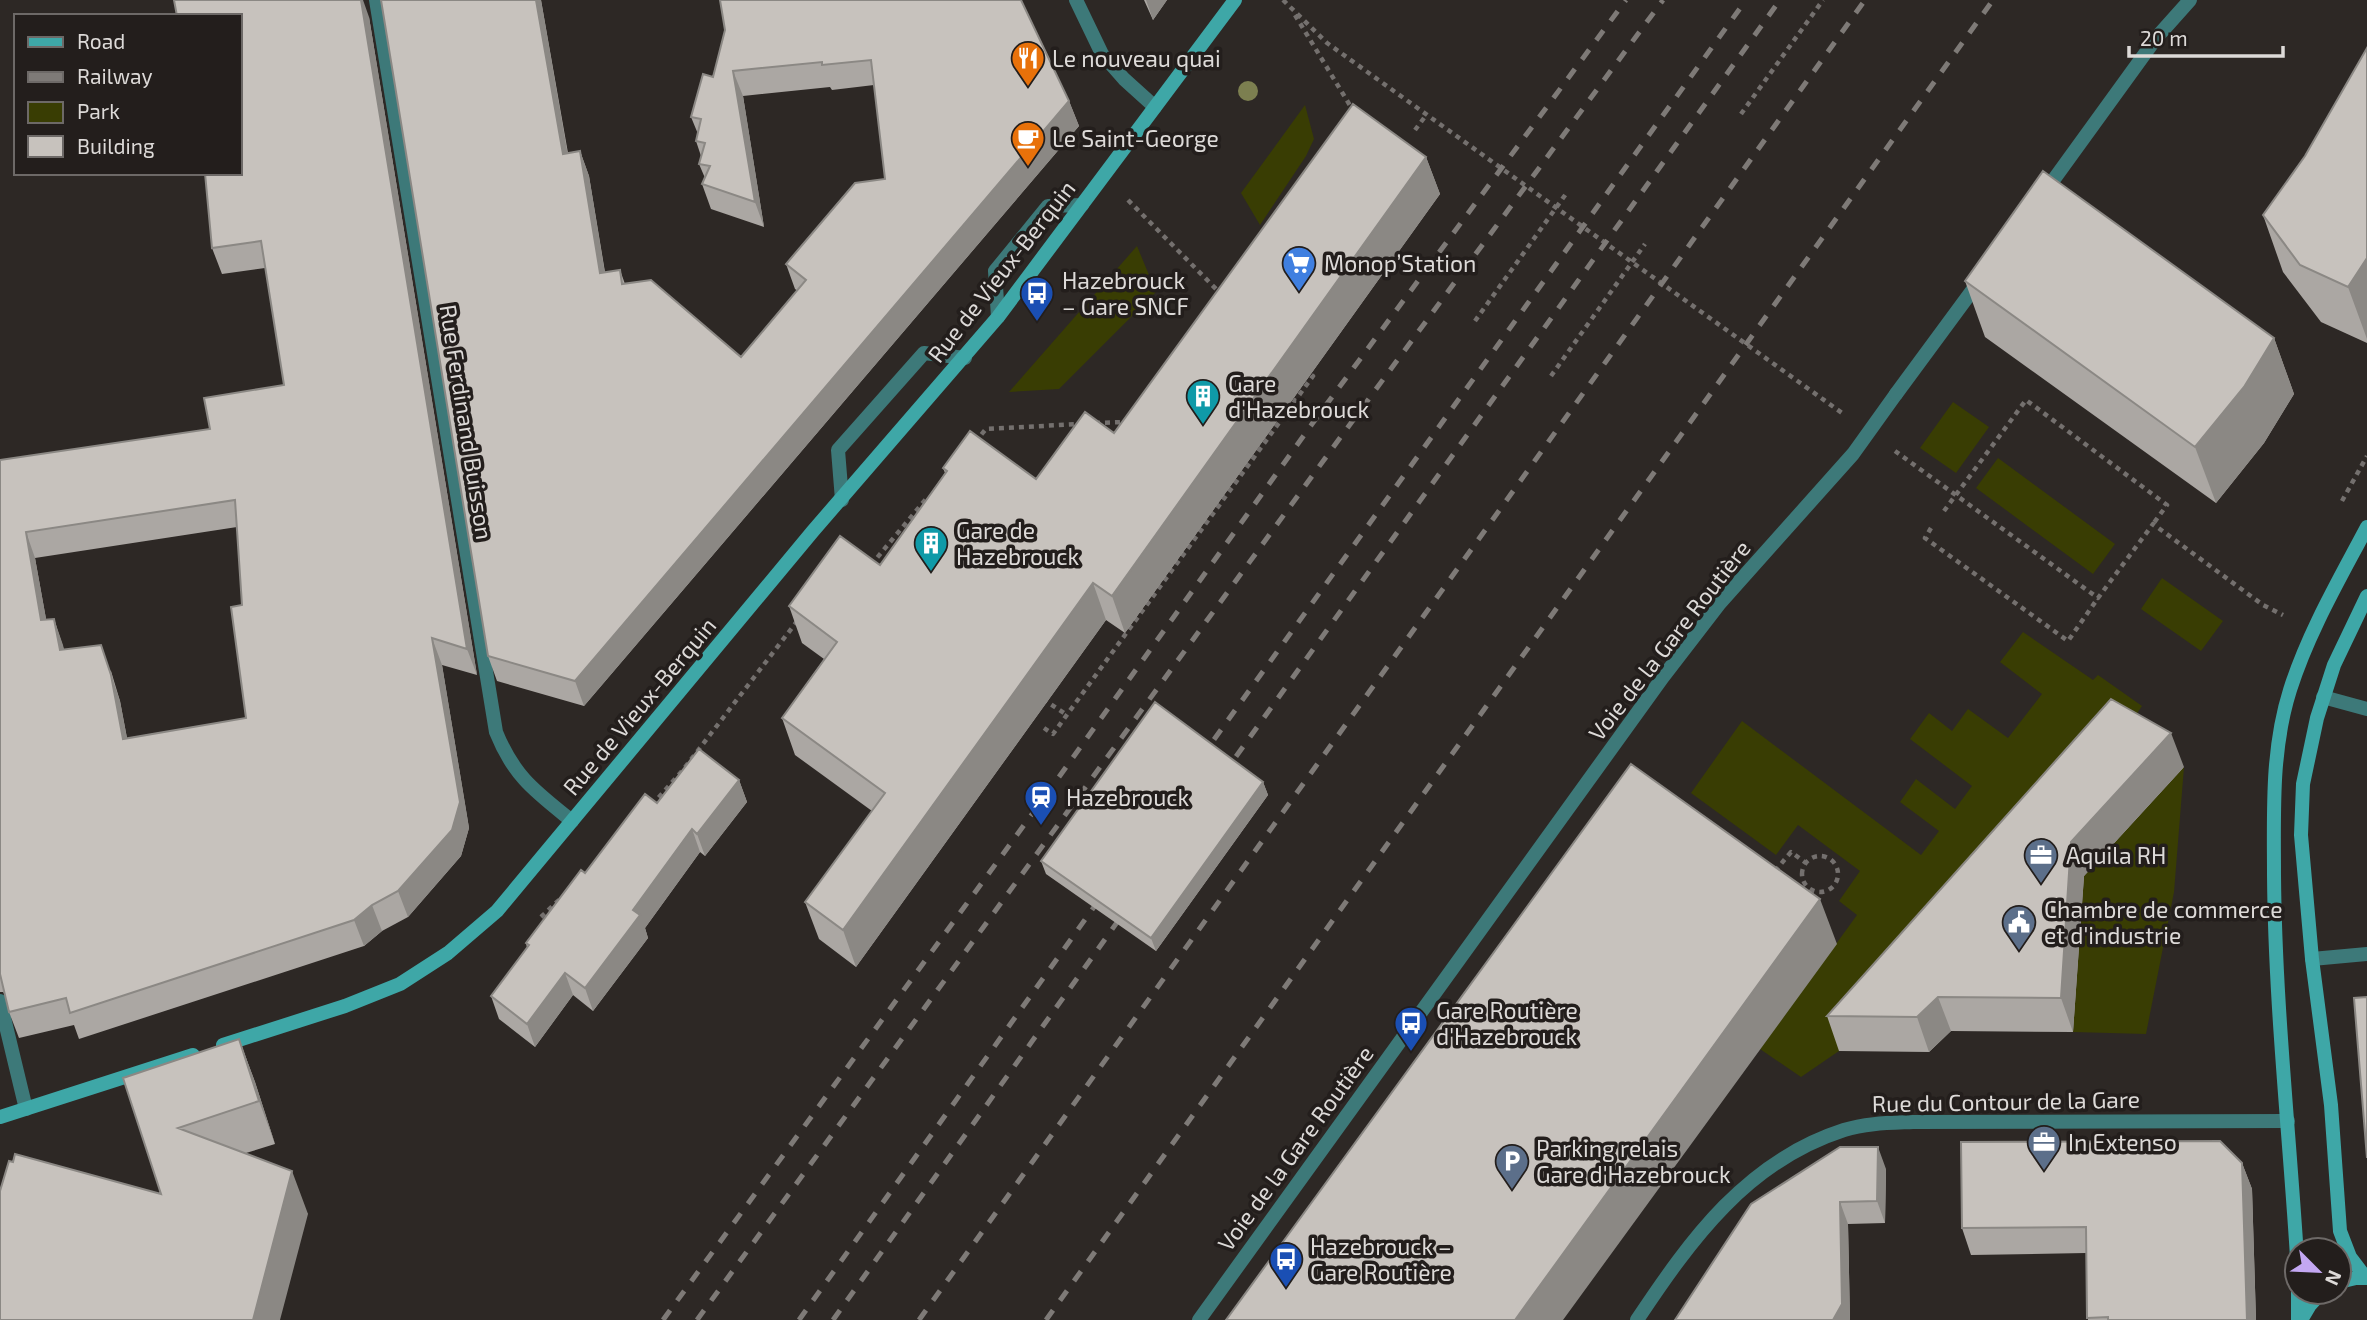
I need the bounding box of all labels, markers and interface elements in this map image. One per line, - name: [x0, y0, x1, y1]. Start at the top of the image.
- legend: [14, 14, 242, 175]
- scale bar: [2129, 14, 2283, 58]
- text: 20 m: [2140, 25, 2188, 50]
- text: Road: [77, 28, 125, 53]
- restaurant icon: Le nouveau quai: [1009, 39, 1047, 88]
- place label: Le nouveau quai: [1052, 44, 1221, 72]
- text: Railway: [77, 63, 153, 88]
- text: Park: [77, 98, 120, 123]
- cafe icon: Le Saint-George: [1009, 119, 1047, 168]
- place label: Le Saint-George: [1052, 124, 1219, 152]
- text: Building: [77, 133, 155, 158]
- street label: Rue de Vieux-Berquin: [921, 175, 1081, 367]
- supermarket icon: Monop’Station: [1280, 244, 1318, 293]
- place label: Monop’Station: [1324, 249, 1476, 277]
- place label: Hazebrouck – Gare SNCF: [1062, 266, 1189, 320]
- bus stop icon: Hazebrouck – Gare SNCF: [1018, 274, 1056, 323]
- street label: Rue Ferdinand Buisson: [435, 302, 499, 542]
- place label: Gare d'Hazebrouck: [1228, 369, 1369, 423]
- building icon: Gare d'Hazebrouck: [1184, 377, 1222, 426]
- place label: Gare de Hazebrouck: [956, 516, 1080, 570]
- building icon: Gare de Hazebrouck: [912, 524, 950, 573]
- street label: Voie de la Gare Routière: [1582, 534, 1756, 746]
- street label: Rue de Vieux-Berquin: [557, 612, 721, 800]
- station icon: Hazebrouck: [1022, 778, 1060, 827]
- place label: Hazebrouck: [1066, 783, 1190, 811]
- office icon: Aquila RH: [2022, 836, 2060, 885]
- place label: Aquila RH: [2066, 841, 2166, 869]
- place label: Chambre de commerce et d'industrie: [2044, 895, 2283, 949]
- public building icon: Chambre de commerce et d'industrie: [2000, 903, 2038, 952]
- place label: Gare Routière d'Hazebrouck: [1436, 996, 1578, 1050]
- bus stop icon: Gare Routière d'Hazebrouck: [1392, 1004, 1430, 1053]
- street label: Voie de la Gare Routière: [1211, 1040, 1379, 1256]
- street label: Rue du Contour de la Gare: [1872, 1085, 2140, 1117]
- office icon: In Extenso: [2025, 1123, 2063, 1172]
- place label: In Extenso: [2068, 1128, 2177, 1156]
- place label: Parking relais Gare d'Hazebrouck: [1536, 1134, 1731, 1188]
- parking icon: Parking relais Gare d'Hazebrouck: [1493, 1142, 1531, 1191]
- place label: Hazebrouck – Gare Routière: [1310, 1232, 1452, 1286]
- north arrow: [2283, 1236, 2353, 1306]
- bus stop icon: Hazebrouck – Gare Routière: [1267, 1240, 1305, 1289]
- text: N: [2321, 1267, 2347, 1289]

